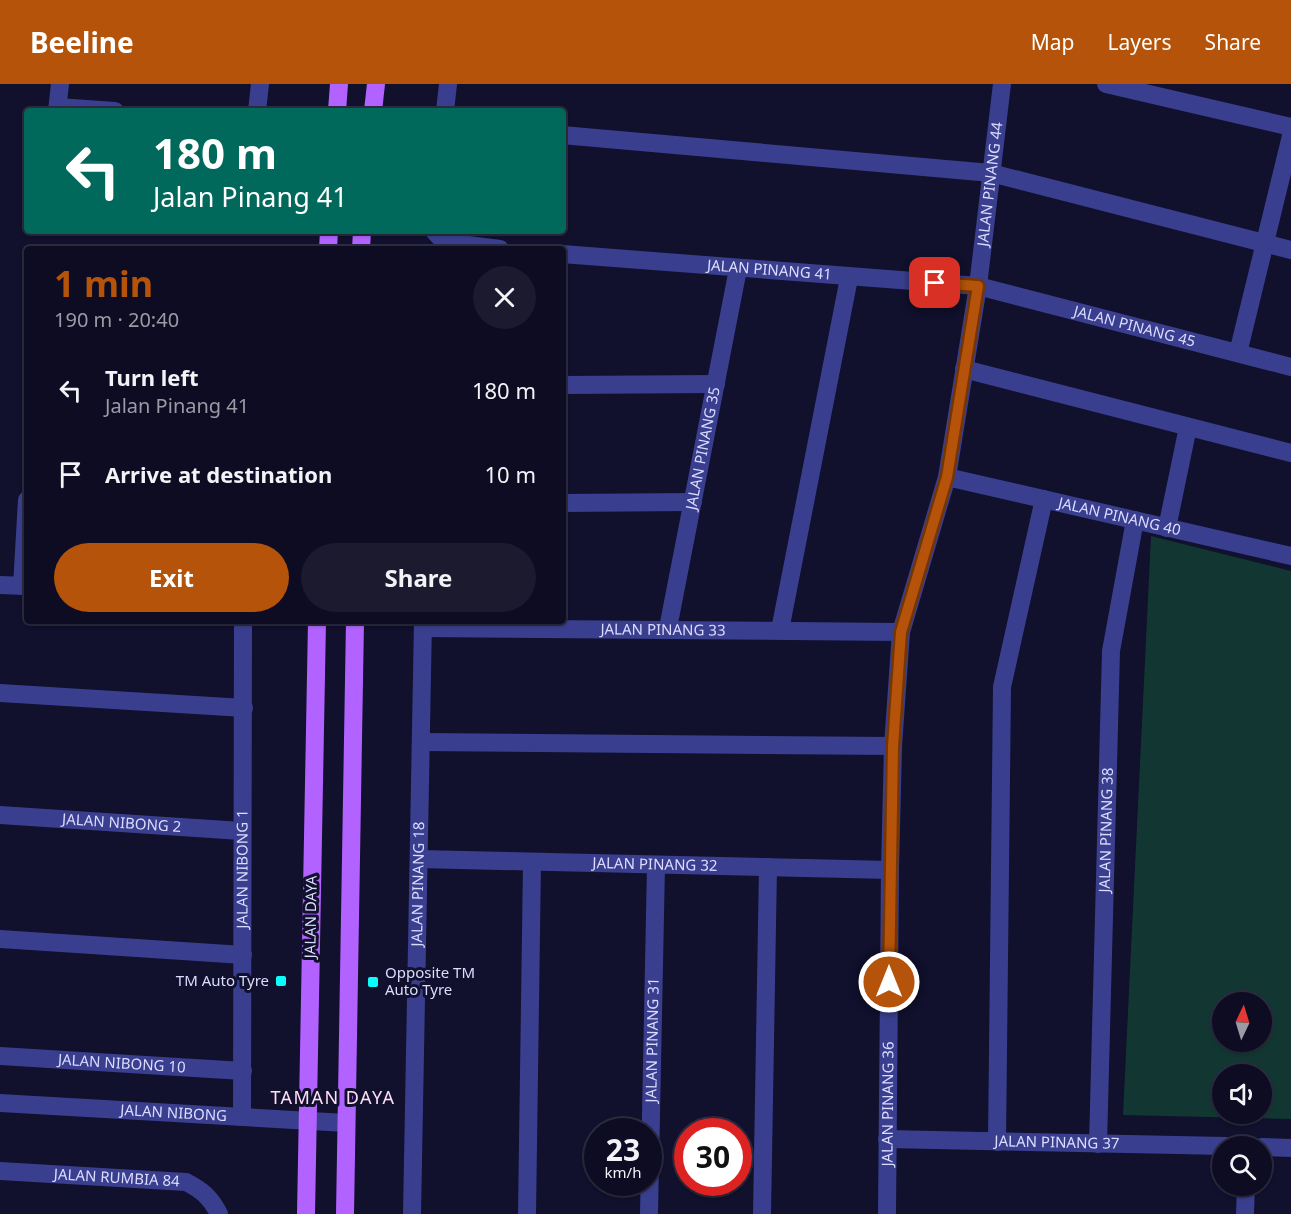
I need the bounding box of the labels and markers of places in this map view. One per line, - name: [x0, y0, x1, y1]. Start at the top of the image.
- pin: [909, 257, 960, 308]
- place label: Opposite TM Auto Tyre: [385, 962, 475, 999]
- place label: TM Auto Tyre: [176, 970, 269, 990]
- marker: TM Auto Tyre: [274, 974, 288, 988]
- marker: Opposite TM Auto Tyre: [366, 975, 380, 989]

